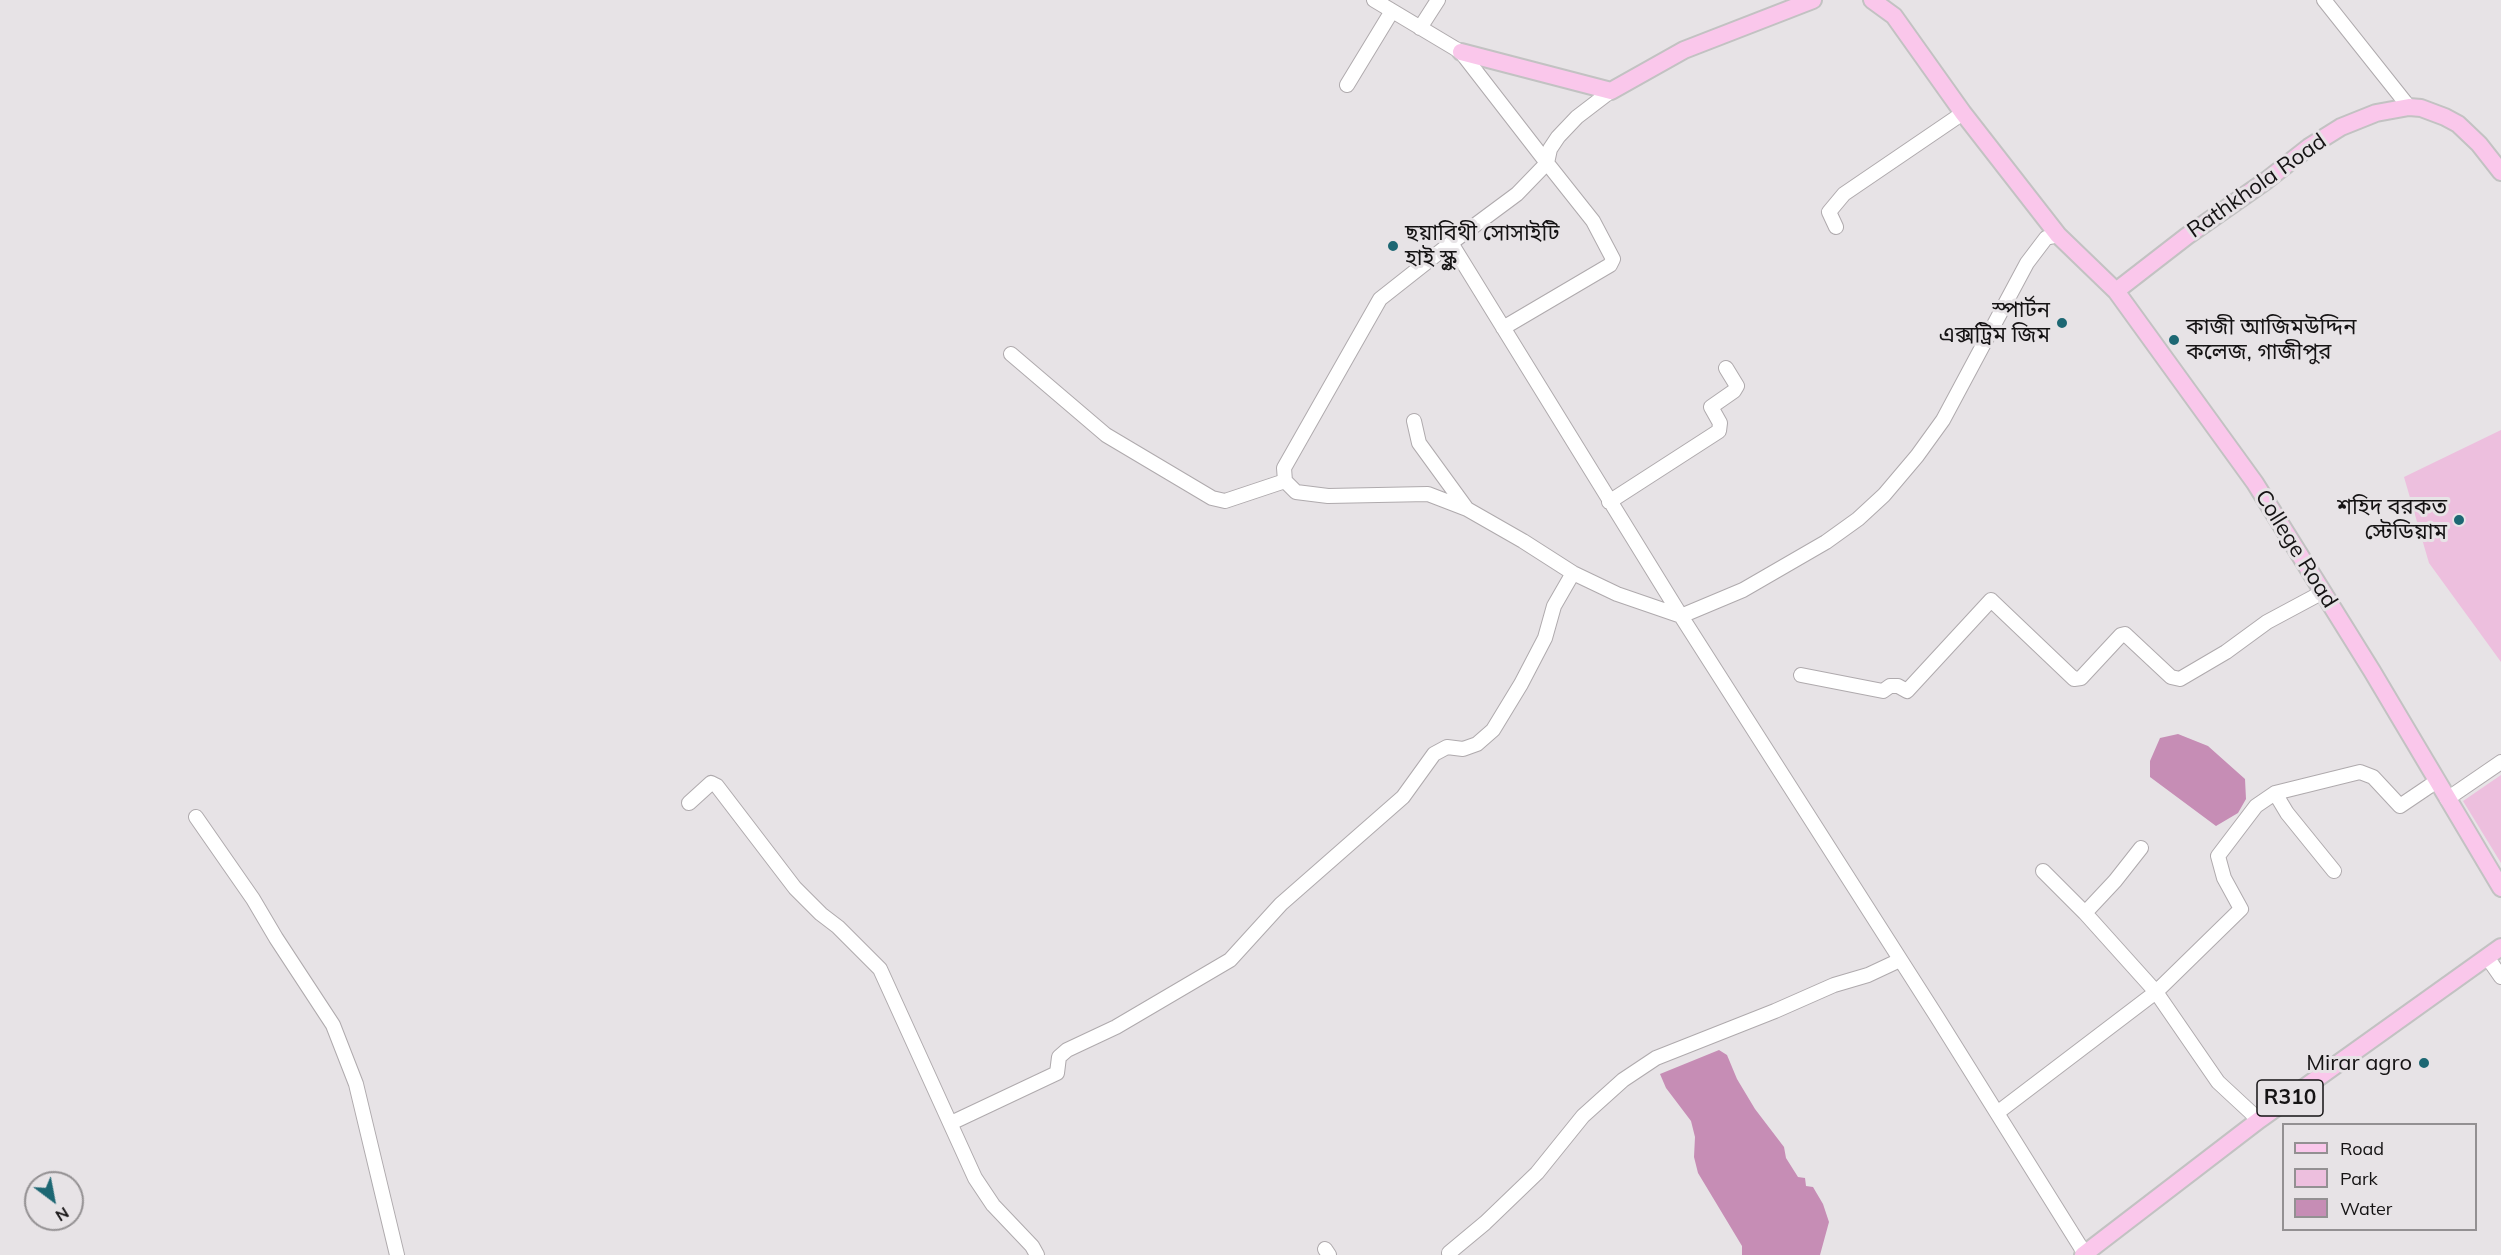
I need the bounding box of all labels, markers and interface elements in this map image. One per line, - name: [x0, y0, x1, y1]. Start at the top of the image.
- street label: Rathkhola Road: [2182, 128, 2332, 244]
- place label: ছয়াবিথী সোসাইটি হাই স্কুল: [1405, 220, 1559, 272]
- marker: ছয়াবিথী সোসাইটি হাই স্কুল: [1386, 239, 1400, 253]
- place label: স্পার্টন এক্সট্রিম জিম: [1939, 297, 2050, 348]
- place label: কাজী আজিমউদ্দিন কলেজ, গাজীপুর: [2186, 314, 2356, 366]
- marker: স্পার্টন এক্সট্রিম জিম: [2055, 316, 2069, 330]
- marker: কাজী আজিমউদ্দিন কলেজ, গাজীপুর: [2167, 333, 2181, 347]
- street label: College Road: [2249, 485, 2343, 613]
- place label: শহিদ বরকত স্টেডিয়াম: [2337, 494, 2447, 546]
- marker: শহিদ বরকত স্টেডিয়াম: [2452, 513, 2466, 527]
- place label: Mirar agro: [2306, 1050, 2412, 1076]
- marker: Mirar agro: [2417, 1056, 2431, 1070]
- road number: R310: [2257, 1080, 2323, 1116]
- legend: [2282, 1123, 2477, 1231]
- text: Road: [2340, 1137, 2384, 1160]
- text: Park: [2340, 1167, 2378, 1190]
- north arrow: [24, 1171, 84, 1231]
- text: Water: [2340, 1197, 2392, 1220]
- text: N: [52, 1203, 73, 1226]

